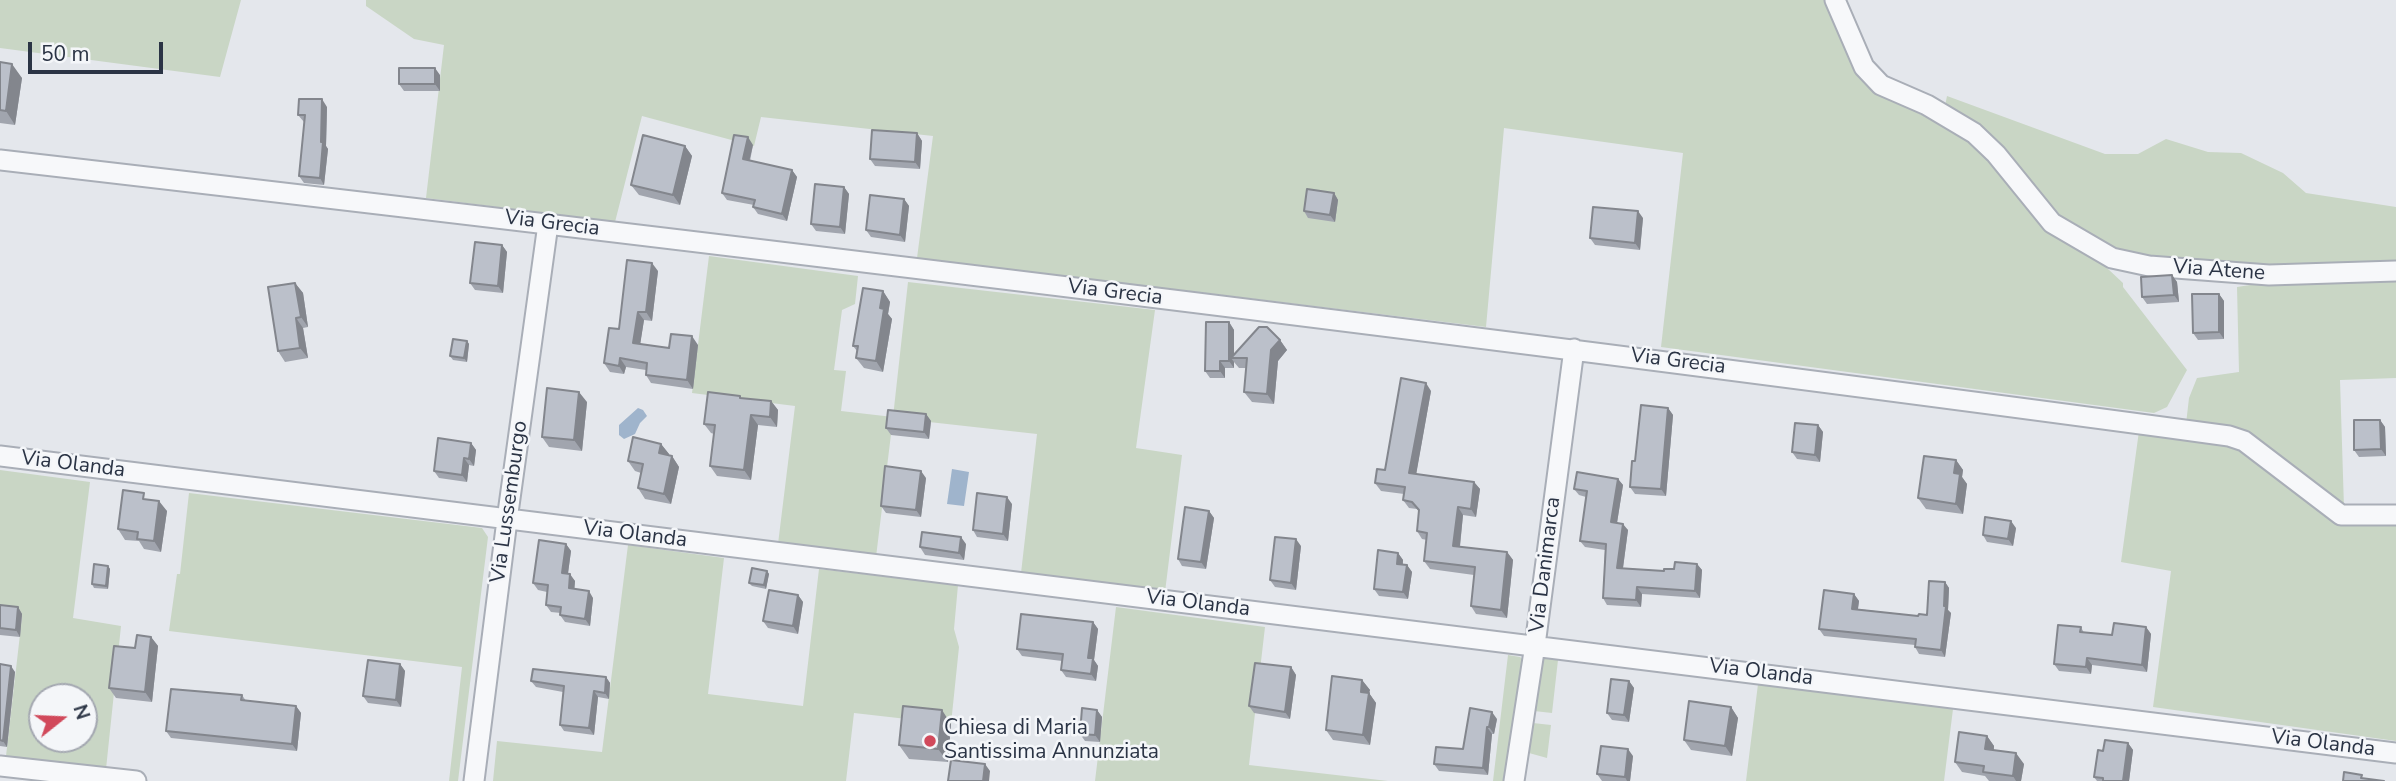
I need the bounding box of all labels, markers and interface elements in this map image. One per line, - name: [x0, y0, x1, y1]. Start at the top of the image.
- scale bar: [32, 28, 166, 72]
- text: 50 m: [41, 40, 90, 68]
- street label: Via Grecia: [503, 206, 601, 242]
- street label: Via Atene: [2172, 255, 2266, 287]
- street label: Via Grecia: [1066, 275, 1164, 311]
- street label: Via Grecia: [1629, 344, 1727, 380]
- street label: Via Lussemburgo: [486, 419, 534, 585]
- street label: Via Olanda: [20, 446, 126, 484]
- street label: Via Danimarca: [1525, 496, 1567, 634]
- street label: Via Olanda: [582, 516, 688, 554]
- street label: Via Olanda: [1145, 585, 1251, 623]
- street label: Via Olanda: [1708, 654, 1814, 692]
- north arrow: [28, 683, 98, 753]
- text: N: [67, 701, 96, 723]
- place label: Chiesa di Maria Santissima Annunziata: [944, 716, 1159, 766]
- street label: Via Olanda: [2270, 725, 2376, 763]
- marker: Chiesa di Maria Santissima Annunziata: [922, 733, 938, 749]

